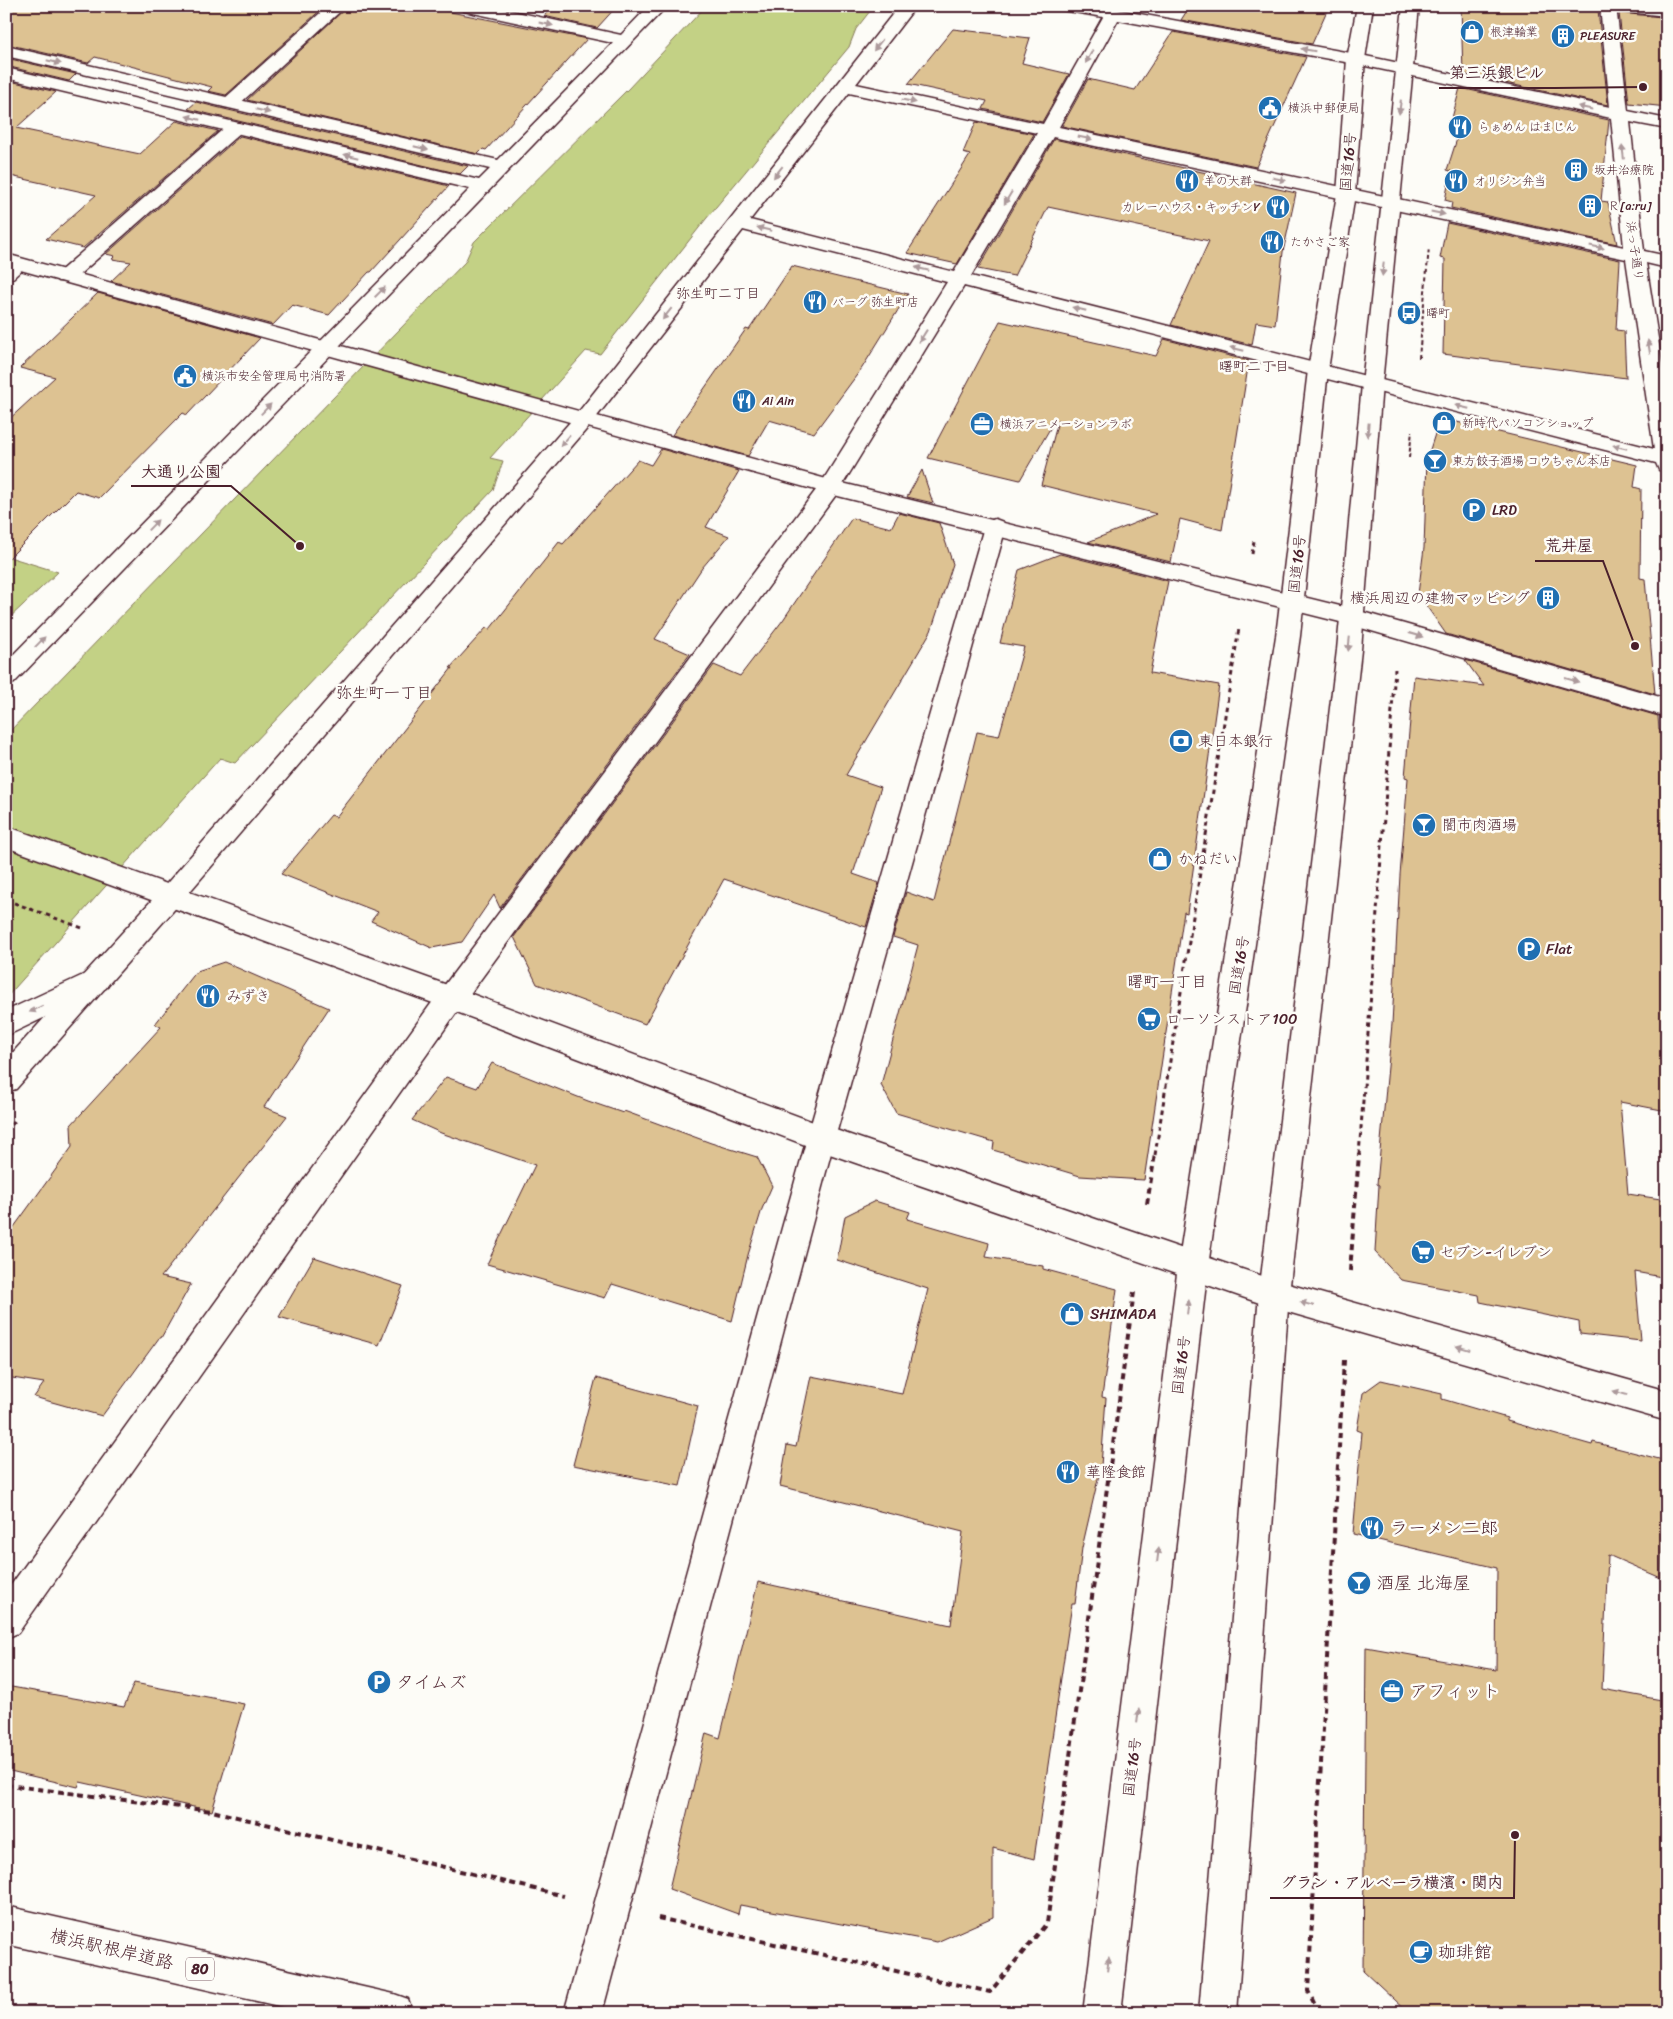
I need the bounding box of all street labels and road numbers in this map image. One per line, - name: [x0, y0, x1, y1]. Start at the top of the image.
- street label: 国道16号: [1332, 131, 1364, 193]
- street label: 浜っ子通り: [1620, 220, 1650, 282]
- street label: 国道16号: [1281, 533, 1313, 595]
- street label: 国道16号: [1221, 933, 1257, 997]
- street label: 国道16号: [1164, 1334, 1198, 1396]
- street label: 国道16号: [1115, 1736, 1149, 1798]
- street label: 横浜駅根岸道路: [47, 1919, 177, 1979]
- road number: 80: [186, 1958, 214, 1980]

